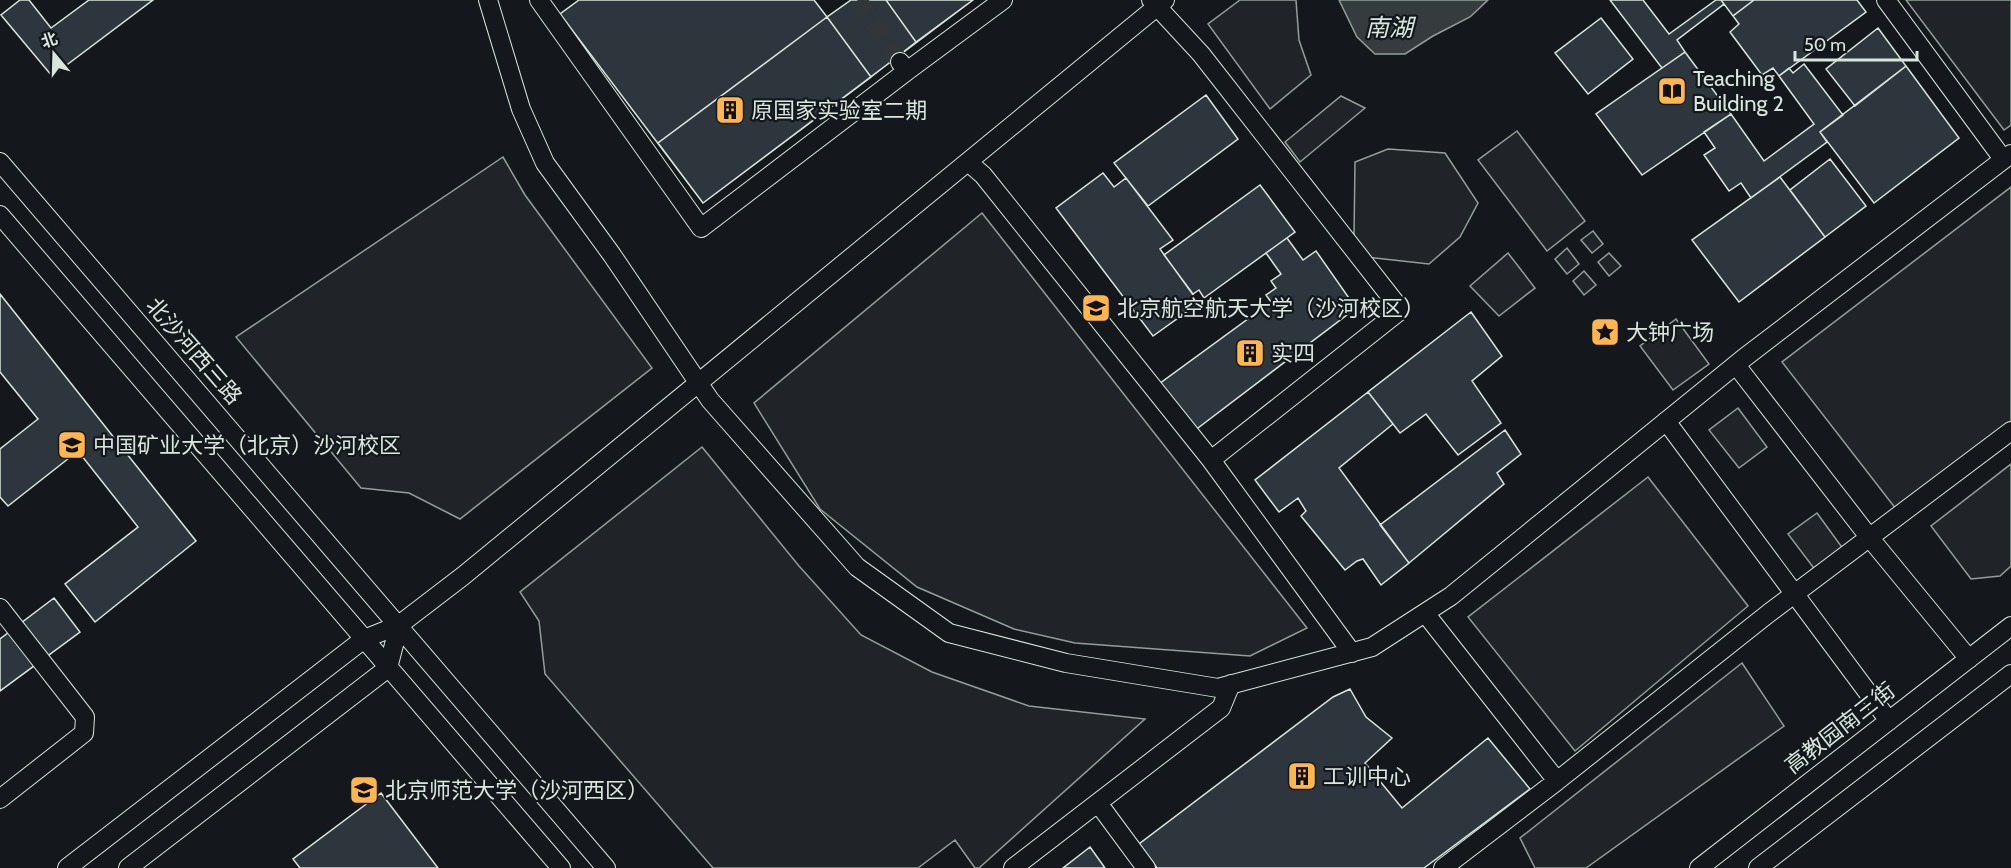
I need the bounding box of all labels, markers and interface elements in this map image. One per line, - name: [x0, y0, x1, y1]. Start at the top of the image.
- water label: 南湖: [1365, 13, 1417, 42]
- north arrow: [24, 24, 84, 84]
- scale bar: [1795, 24, 1916, 62]
- text: 北: [39, 29, 60, 52]
- text: 50 m: [1804, 34, 1846, 56]
- place label: Teaching Building 2: [1693, 65, 1784, 117]
- library icon: Teaching Building 2: [1656, 75, 1688, 107]
- building icon: 原国家实验室二期: [714, 94, 746, 126]
- place label: 原国家实验室二期: [751, 97, 927, 124]
- street label: 北沙河西三路: [141, 292, 247, 410]
- school or university icon: 北京航空航天大学（沙河校区）: [1080, 292, 1112, 324]
- place label: 北京航空航天大学（沙河校区）: [1117, 295, 1425, 322]
- place icon: 大钟广场: [1589, 316, 1621, 348]
- place label: 大钟广场: [1626, 319, 1714, 346]
- building icon: 实四: [1234, 337, 1266, 369]
- place label: 实四: [1271, 340, 1315, 367]
- school or university icon: 中国矿业大学（北京）沙河校区: [56, 429, 88, 461]
- place label: 中国矿业大学（北京）沙河校区: [93, 432, 401, 459]
- street label: 高教园南三街: [1780, 677, 1900, 779]
- building icon: 工训中心: [1286, 760, 1318, 792]
- place label: 工训中心: [1323, 763, 1411, 790]
- school or university icon: 北京师范大学（沙河西区）: [348, 774, 380, 806]
- place label: 北京师范大学（沙河西区）: [385, 777, 649, 804]

